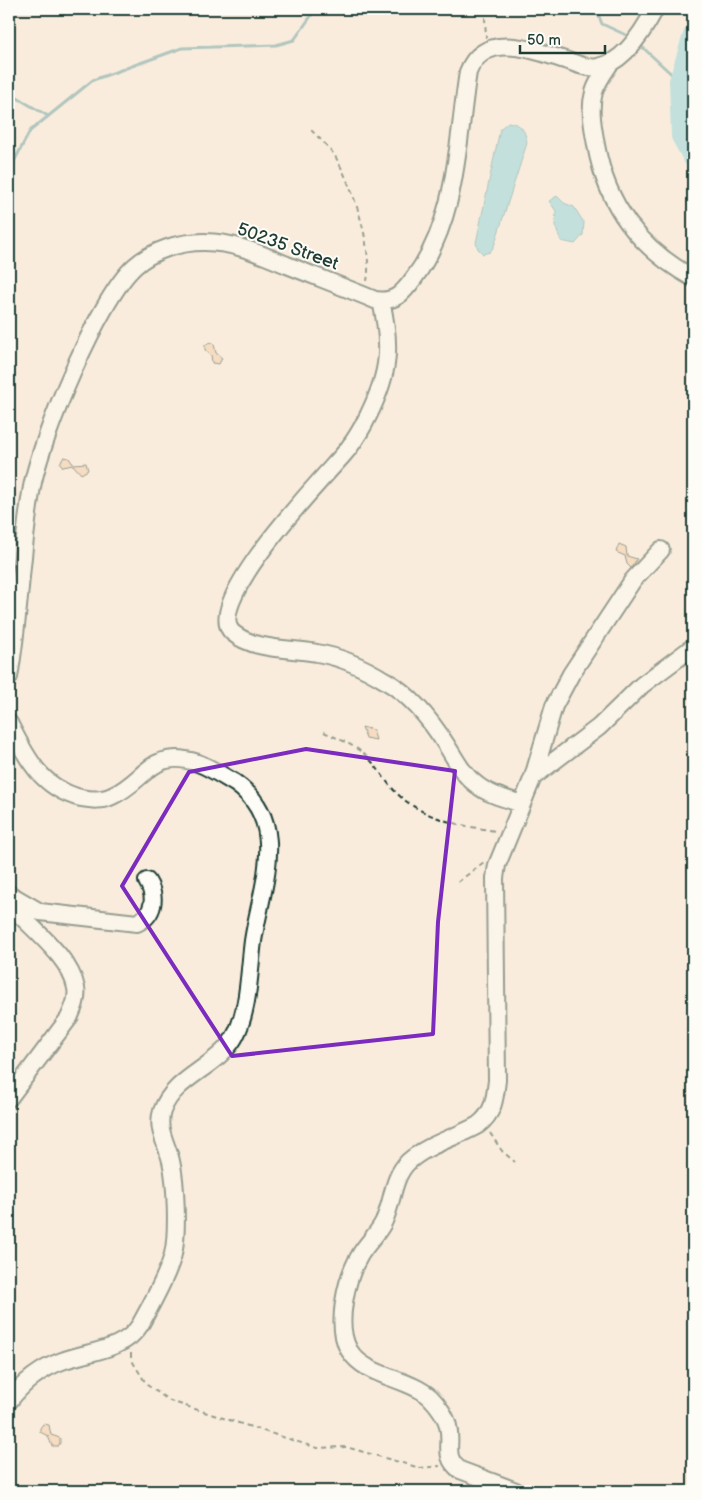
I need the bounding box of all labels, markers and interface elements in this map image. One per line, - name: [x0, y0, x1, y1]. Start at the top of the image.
- scale bar: [520, 22, 604, 54]
- text: 50 m: [527, 31, 561, 50]
- street label: 50235 Street: [234, 218, 342, 275]

